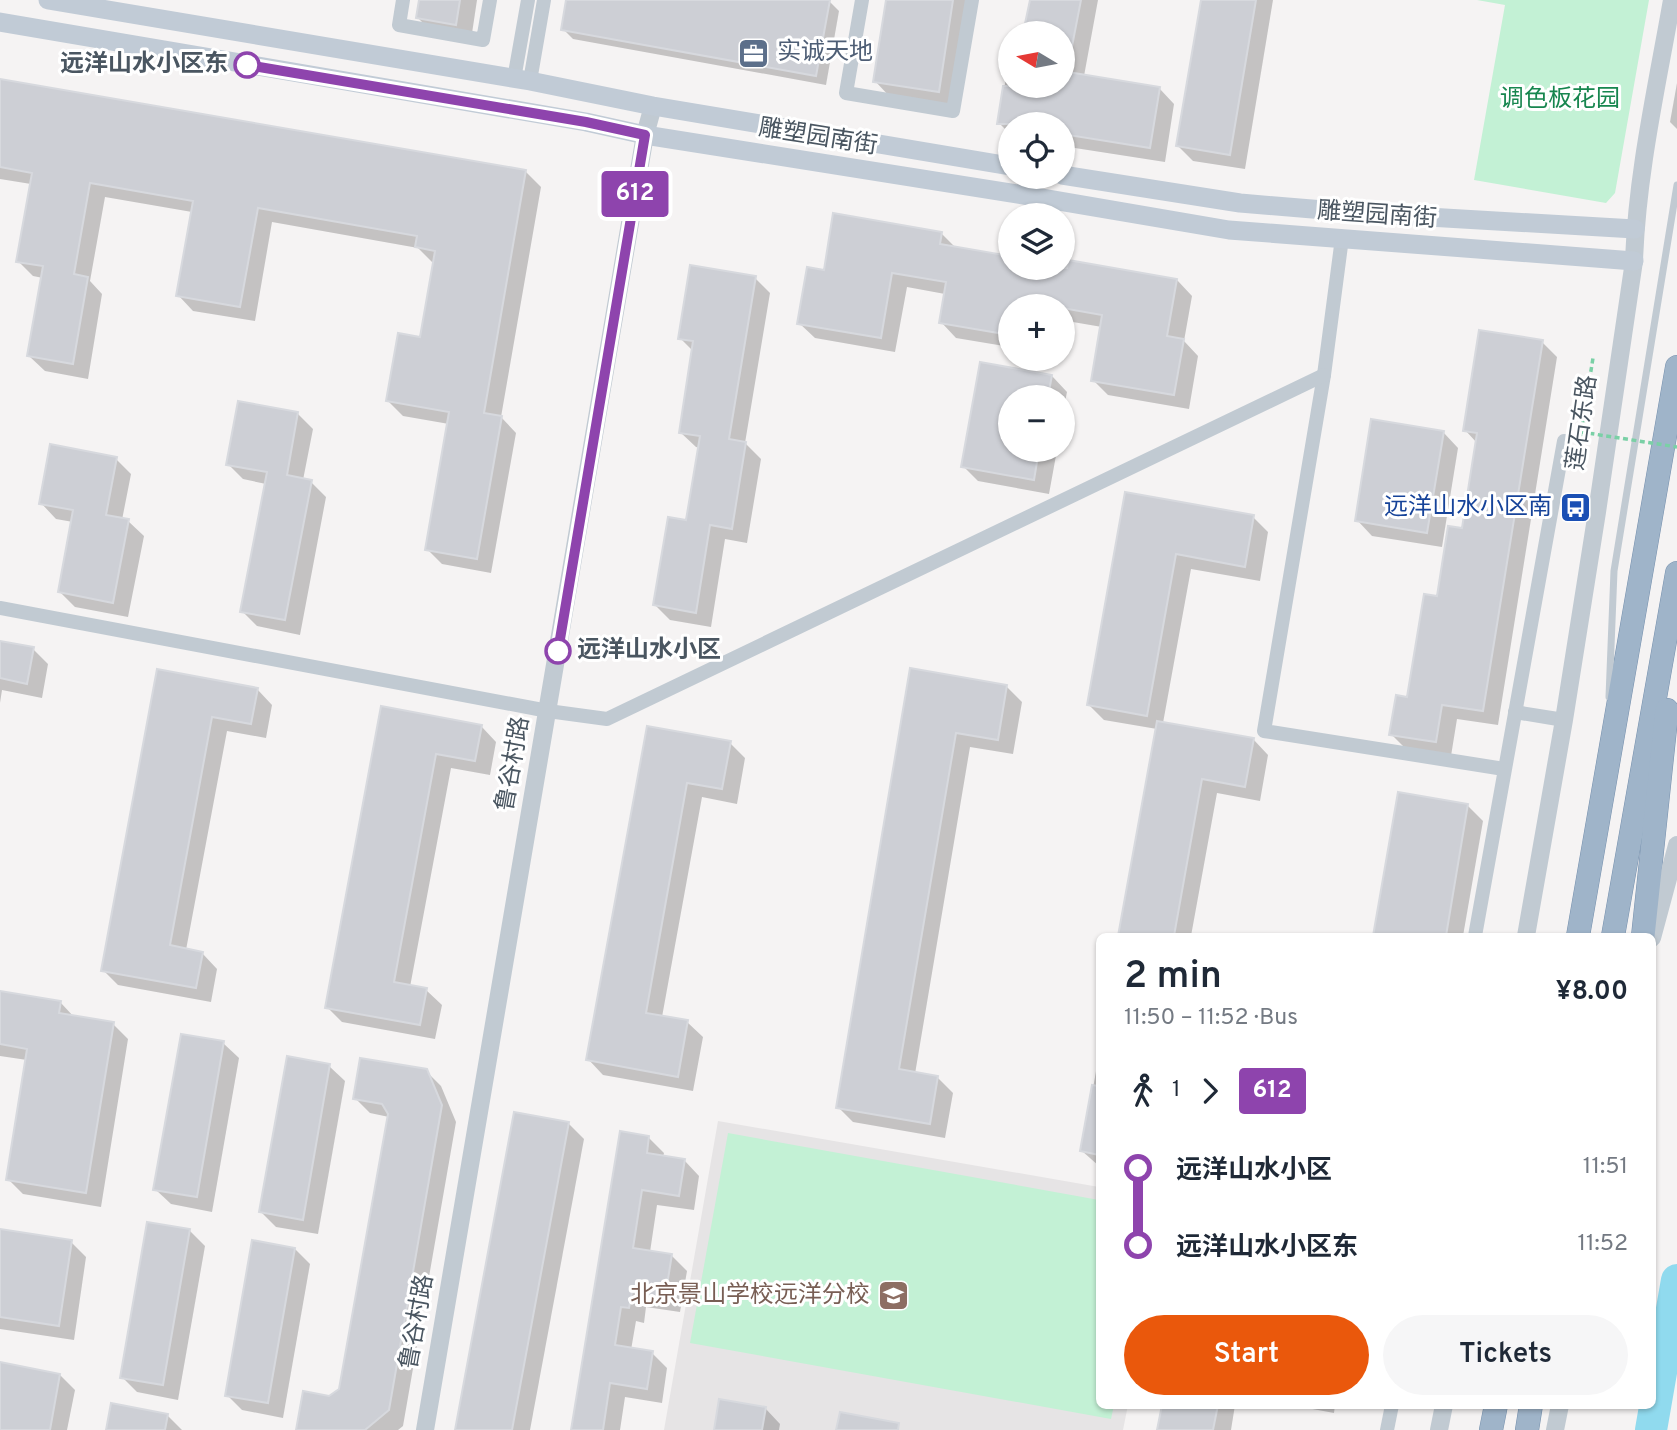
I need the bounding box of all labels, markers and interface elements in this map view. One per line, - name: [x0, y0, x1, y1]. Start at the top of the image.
- north arrow: [998, 21, 1074, 98]
- map controls: [998, 21, 1075, 462]
- office icon: 实诚天地: [737, 36, 771, 70]
- place label: 实诚天地: [777, 38, 873, 68]
- place label: 远洋山水小区东: [60, 50, 228, 80]
- marker: 远洋山水小区东: [234, 52, 260, 78]
- park label: 调色板花园: [1500, 85, 1620, 115]
- button: locate: [998, 112, 1075, 189]
- street label: 雕塑园南街: [756, 114, 880, 162]
- line badge: 612: [595, 171, 675, 217]
- text: 612: [615, 179, 655, 209]
- street label: 雕塑园南街: [1316, 197, 1438, 235]
- button: layers: [998, 203, 1075, 280]
- button: +: [998, 294, 1075, 371]
- street label: 莲石东路: [1561, 373, 1605, 473]
- button: −: [998, 385, 1075, 462]
- bus stop icon: 远洋山水小区南: [1558, 491, 1592, 525]
- place label: 远洋山水小区南: [1384, 493, 1552, 523]
- place label: 远洋山水小区: [577, 636, 721, 666]
- marker: 远洋山水小区: [545, 638, 571, 664]
- street label: 鲁谷村路: [491, 714, 537, 814]
- text: 2 min: [1124, 953, 1222, 1002]
- text: ¥8.00: [1556, 976, 1628, 1009]
- text: 11:50 – 11:52 · Bus: [1124, 1004, 1298, 1033]
- icon: walk: [1124, 1072, 1162, 1110]
- icon: forward: [1191, 1072, 1229, 1110]
- text: 1: [1172, 1076, 1181, 1105]
- text: 612: [1253, 1076, 1292, 1106]
- text: 11:51: [1583, 1153, 1628, 1182]
- text: 远洋山水小区: [1176, 1155, 1332, 1188]
- text: 11:52: [1577, 1230, 1628, 1259]
- text: 远洋山水小区东: [1176, 1232, 1358, 1265]
- street label: 鲁谷村路: [395, 1272, 441, 1372]
- school or university icon: 北京景山学校远洋分校: [876, 1279, 910, 1313]
- place label: 北京景山学校远洋分校: [630, 1281, 870, 1311]
- button: Start: [1124, 1315, 1369, 1395]
- button: Tickets: [1383, 1315, 1628, 1395]

